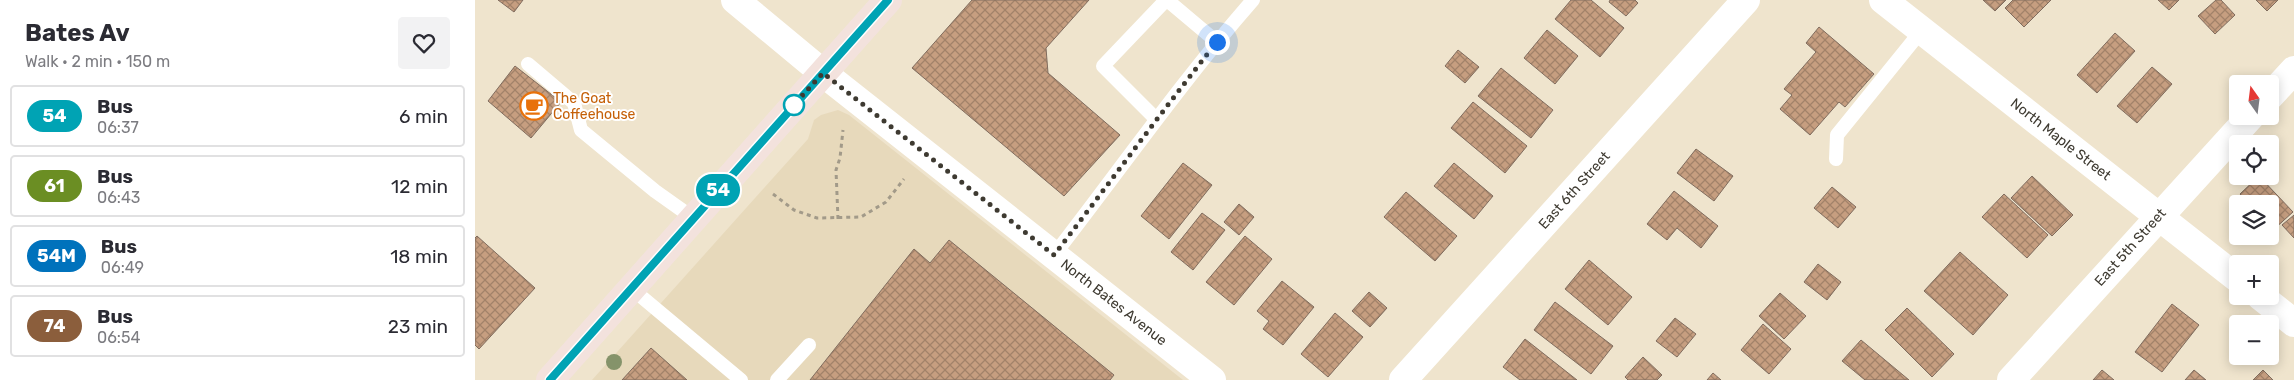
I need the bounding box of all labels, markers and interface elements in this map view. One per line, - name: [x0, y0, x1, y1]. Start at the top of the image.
- button: heart: [398, 17, 450, 69]
- text: Bates Av: [25, 19, 130, 47]
- your location: [1205, 30, 1230, 55]
- text: Walk · 2 min · 150 m: [25, 52, 170, 71]
- north arrow: [2229, 75, 2279, 125]
- map controls: [2229, 75, 2279, 365]
- place label: The Goat Coffeehouse: [553, 90, 636, 123]
- cafe icon: The Goat Coffeehouse: [519, 91, 549, 121]
- unlabelled marker: [783, 94, 805, 116]
- text: Bus: [97, 95, 133, 118]
- street label: North Maple Street: [2007, 95, 2115, 184]
- text: 54: [43, 105, 66, 127]
- text: 6 min: [399, 105, 448, 128]
- text: 06:37: [97, 118, 139, 137]
- button: locate: [2229, 135, 2279, 185]
- street label: East 6th Street: [1535, 148, 1614, 233]
- text: Bus: [97, 165, 133, 188]
- line badge: 54: [695, 174, 741, 206]
- text: 61: [44, 175, 65, 197]
- text: 12 min: [391, 175, 448, 198]
- text: 54: [706, 179, 730, 201]
- text: 06:43: [97, 188, 140, 207]
- button: layers: [2229, 195, 2279, 245]
- street label: East 5th Street: [2091, 205, 2170, 290]
- text: Bus: [101, 235, 137, 258]
- text: 54M: [37, 245, 76, 267]
- text: 18 min: [390, 245, 448, 268]
- button: +: [2229, 255, 2279, 305]
- street label: North Bates Avenue: [1057, 256, 1170, 349]
- text: 06:49: [101, 258, 144, 277]
- text: Bus: [97, 305, 133, 328]
- text: 74: [43, 315, 66, 337]
- text: 23 min: [388, 315, 448, 338]
- button: −: [2229, 315, 2279, 365]
- text: 06:54: [97, 328, 140, 347]

